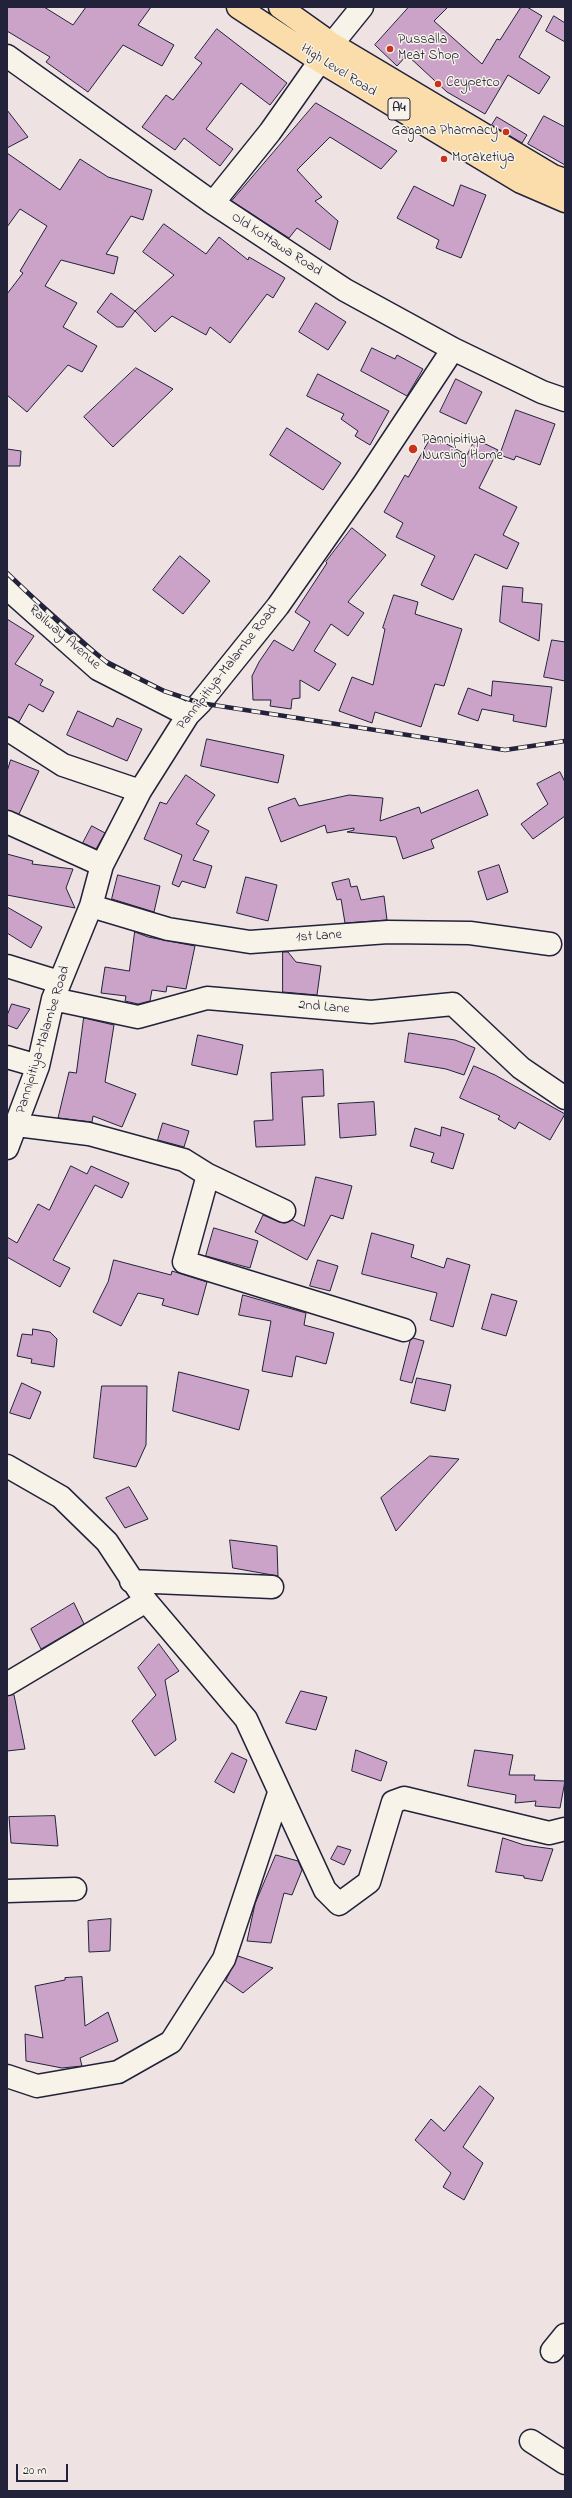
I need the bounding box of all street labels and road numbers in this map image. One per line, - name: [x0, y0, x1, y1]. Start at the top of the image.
- street label: High Level Road: [297, 41, 379, 101]
- road number: A4: [388, 98, 410, 120]
- street label: Old Kottawa Road: [228, 209, 324, 281]
- street label: Railway Avenue: [25, 602, 103, 674]
- street label: Pannipitiya-Malambe Road: [174, 602, 282, 734]
- street label: 1st Lane: [296, 927, 342, 947]
- street label: Pannipitiya-Malambe Road: [14, 964, 74, 1116]
- street label: 2nd Lane: [298, 997, 350, 1019]

